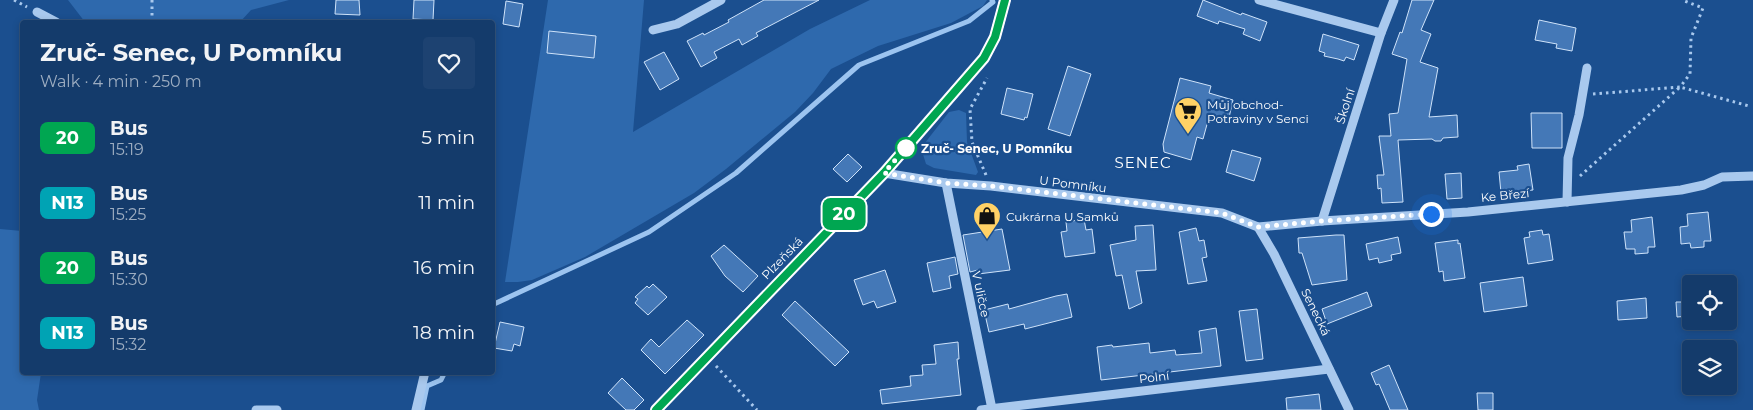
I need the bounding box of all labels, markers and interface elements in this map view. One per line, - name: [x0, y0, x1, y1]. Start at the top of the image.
- button: heart: [423, 37, 475, 89]
- text: Zruč- Senec, U Pomníku: [40, 38, 342, 67]
- text: Walk · 4 min · 250 m: [40, 72, 202, 91]
- street label: Školní: [1332, 86, 1358, 126]
- supermarket icon: Můj obchod- Potraviny v Senci: [1173, 96, 1203, 135]
- place label: Můj obchod- Potraviny v Senci: [1207, 97, 1309, 126]
- text: Bus: [110, 117, 148, 140]
- text: 5 min: [421, 126, 475, 149]
- text: 20: [56, 127, 79, 149]
- marker: Zruč- Senec, U Pomníku: [895, 137, 917, 159]
- text: 15:19: [110, 140, 144, 159]
- place label: Zruč- Senec, U Pomníku: [921, 141, 1072, 156]
- district label: SENEC: [1114, 153, 1172, 172]
- street label: U Pomníku: [1038, 172, 1108, 196]
- text: Bus: [110, 182, 148, 205]
- street label: Ke Březí: [1480, 185, 1531, 205]
- text: 11 min: [418, 191, 475, 214]
- text: N13: [51, 192, 84, 214]
- line badge: 20: [822, 198, 866, 230]
- shop icon: Cukrárna U Samků: [972, 201, 1002, 240]
- your location: [1419, 202, 1444, 227]
- text: 20: [833, 203, 855, 225]
- text: 15:25: [110, 205, 146, 224]
- place label: Cukrárna U Samků: [1006, 209, 1119, 224]
- street label: Plzeňská: [758, 234, 806, 282]
- text: Bus: [110, 247, 148, 270]
- text: 16 min: [413, 256, 475, 279]
- text: 20: [56, 257, 79, 279]
- text: 15:30: [110, 270, 148, 289]
- street label: V uličce: [969, 270, 993, 318]
- map controls: [1682, 275, 1737, 395]
- button: locate: [1682, 275, 1737, 330]
- street label: Senecká: [1298, 286, 1334, 338]
- text: Bus: [110, 312, 148, 335]
- text: 18 min: [413, 321, 475, 344]
- text: N13: [51, 322, 84, 344]
- text: 15:32: [110, 335, 146, 354]
- button: layers: [1682, 340, 1737, 395]
- street label: Polní: [1138, 368, 1171, 386]

